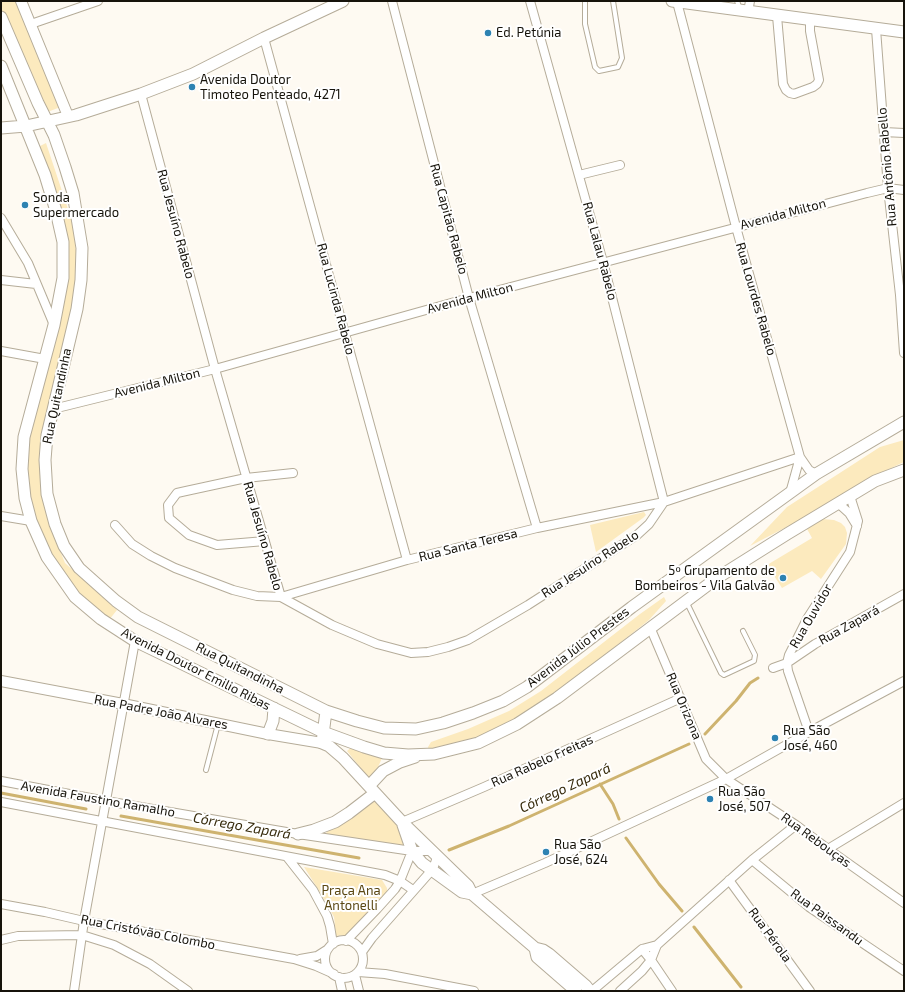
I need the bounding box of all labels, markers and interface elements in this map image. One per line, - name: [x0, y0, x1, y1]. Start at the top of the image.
- place label: Ed. Petúnia: [496, 25, 561, 41]
- marker: Ed. Petúnia: [483, 28, 493, 38]
- place label: Avenida Doutor Timoteo Penteado, 4271: [200, 72, 341, 103]
- marker: Avenida Doutor Timoteo Penteado, 4271: [187, 82, 197, 92]
- street label: Rua Antônio Rabello: [874, 107, 900, 227]
- street label: Rua Capitão Rabelo: [427, 162, 471, 276]
- street label: Rua Jesuíno Rabelo: [154, 168, 198, 280]
- place label: Sonda Supermercado: [33, 190, 119, 221]
- street label: Avenida Milton: [738, 195, 828, 233]
- marker: Sonda Supermercado: [20, 200, 30, 210]
- street label: Rua Lalau Rabelo: [579, 200, 621, 302]
- street label: Rua Lucinda Rabelo: [314, 241, 358, 357]
- street label: Rua Lourdes Rabelo: [732, 241, 780, 357]
- street label: Avenida Milton: [425, 279, 515, 317]
- street label: Rua Quitandinha: [39, 347, 75, 445]
- street label: Avenida Milton: [112, 365, 202, 401]
- street label: Rua Jesuíno Rabelo: [240, 480, 286, 592]
- street label: Rua Santa Teresa: [417, 525, 519, 565]
- street label: Rua Jesuíno Rabelo: [538, 527, 642, 601]
- place label: 5º Grupamento de Bombeiros - Vila Galvão: [635, 563, 775, 594]
- marker: 5º Grupamento de Bombeiros - Vila Galvão: [778, 573, 788, 583]
- street label: Rua Ouvidor: [786, 581, 836, 651]
- street label: Rua Zapará: [816, 602, 882, 648]
- street label: Avenida Júlio Prestes: [524, 603, 632, 691]
- street label: Avenida Doutor Emilio Ribas: [119, 624, 273, 714]
- street label: Rua Quitandinha: [193, 639, 287, 697]
- street label: Rua Orizona: [663, 670, 705, 742]
- street label: Rua Padre João Alvares: [93, 691, 229, 733]
- place label: Rua São José, 460: [783, 723, 838, 754]
- street label: Rua Rabelo Freitas: [489, 732, 595, 790]
- marker: Rua São José, 460: [770, 733, 780, 743]
- water label: Córrego Zapará: [517, 760, 613, 816]
- street label: Avenida Faustino Ramalho: [20, 778, 176, 820]
- place label: Rua São José, 507: [718, 784, 771, 815]
- marker: Rua São José, 507: [705, 794, 715, 804]
- water label: Córrego Zapará: [192, 809, 292, 843]
- street label: Rua Rebouças: [778, 809, 854, 871]
- place label: Rua São José, 624: [554, 837, 608, 868]
- marker: Rua São José, 624: [541, 847, 551, 857]
- park label: Praça Ana Antonelli: [321, 883, 381, 914]
- street label: Rua Paissandu: [788, 885, 866, 949]
- street label: Rua Pérola: [745, 905, 795, 965]
- street label: Rua Cristóvão Colombo: [79, 911, 217, 953]

